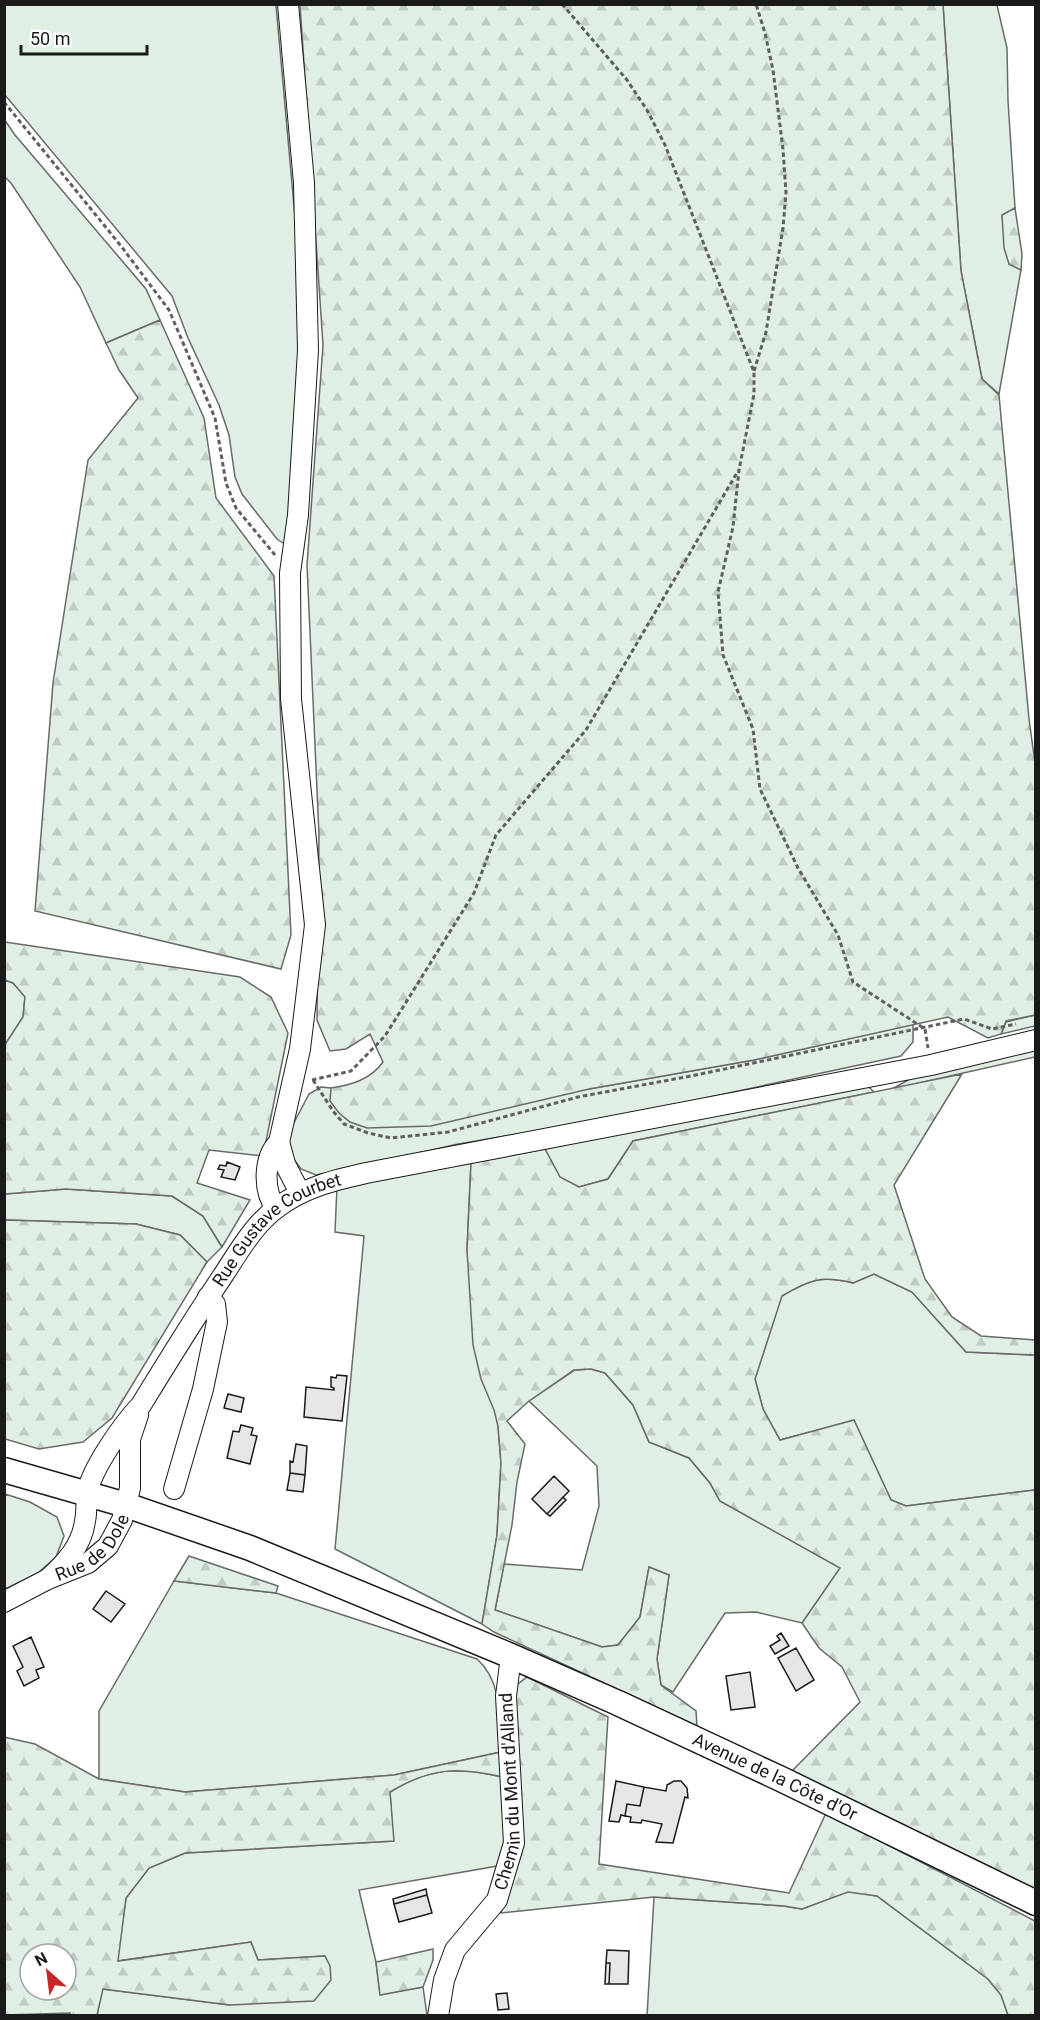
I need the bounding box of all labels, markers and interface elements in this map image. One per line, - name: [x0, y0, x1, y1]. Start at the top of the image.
- scale bar: [21, 18, 147, 56]
- text: 50 m: [30, 28, 70, 49]
- street label: Rue Gustave Courbet: [208, 1168, 343, 1290]
- street label: Rue de Dole: [52, 1512, 133, 1585]
- street label: Chemin du Mont d'Alland: [489, 1692, 524, 1893]
- street label: Avenue de la Côte d'Or: [689, 1728, 861, 1825]
- north arrow: [18, 1942, 78, 2002]
- text: N: [32, 1948, 51, 1970]

